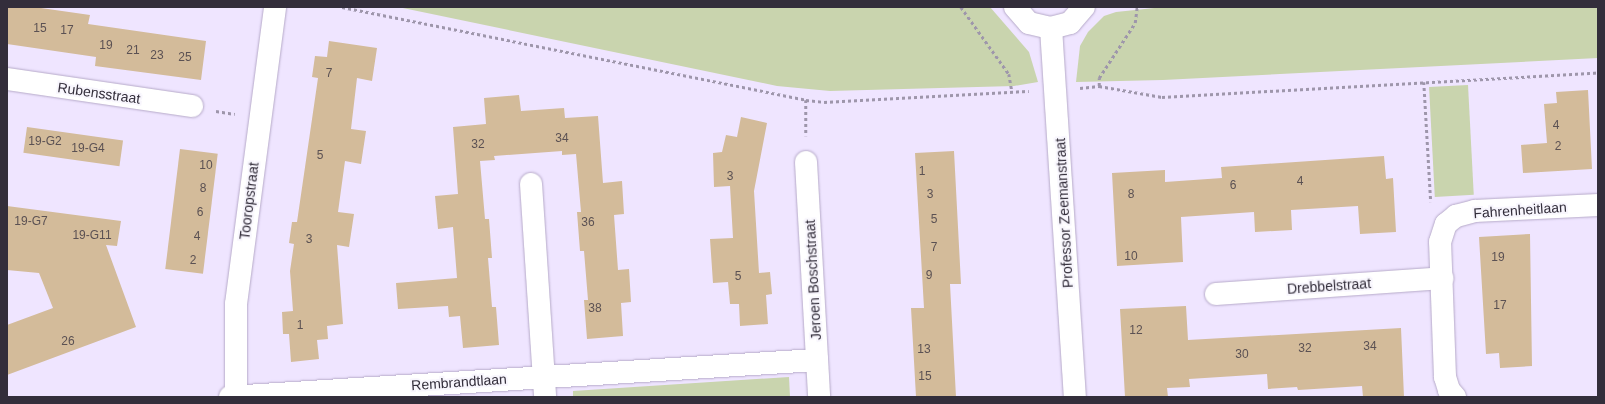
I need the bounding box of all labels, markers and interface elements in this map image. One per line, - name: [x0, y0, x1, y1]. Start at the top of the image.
- house number: 15: [33, 22, 47, 36]
- house number: 17: [60, 24, 74, 38]
- house number: 19: [99, 39, 113, 53]
- house number: 21: [126, 44, 140, 58]
- house number: 23: [150, 49, 164, 63]
- house number: 25: [178, 51, 192, 65]
- house number: 7: [326, 67, 332, 81]
- street label: Rubensstraat: [57, 79, 141, 107]
- house number: 4: [1553, 119, 1559, 133]
- house number: 34: [555, 132, 569, 146]
- house number: 19-G2: [28, 135, 62, 149]
- house number: 32: [471, 138, 485, 152]
- street label: Professor Zeemanstraat: [1052, 138, 1076, 288]
- house number: 2: [1555, 140, 1561, 154]
- house number: 19-G4: [71, 142, 105, 156]
- house number: 5: [317, 149, 323, 163]
- house number: 10: [199, 159, 213, 173]
- street label: Tooropstraat: [236, 161, 262, 241]
- house number: 1: [919, 165, 925, 179]
- house number: 3: [727, 170, 733, 184]
- house number: 4: [1297, 175, 1303, 189]
- house number: 6: [1230, 179, 1236, 193]
- house number: 8: [200, 182, 206, 196]
- house number: 3: [927, 188, 933, 202]
- house number: 8: [1128, 188, 1134, 202]
- street label: Fahrenheitlaan: [1473, 198, 1567, 222]
- house number: 6: [197, 206, 203, 220]
- house number: 5: [931, 213, 937, 227]
- house number: 19-G7: [14, 215, 48, 229]
- house number: 36: [581, 216, 595, 230]
- street label: Jeroen Boschstraat: [801, 219, 825, 341]
- house number: 19-G11: [72, 229, 112, 243]
- house number: 4: [194, 230, 200, 244]
- house number: 3: [306, 233, 312, 247]
- house number: 7: [931, 241, 937, 255]
- house number: 10: [1124, 250, 1138, 264]
- house number: 19: [1491, 251, 1505, 265]
- house number: 2: [190, 254, 196, 268]
- house number: 9: [926, 269, 932, 283]
- house number: 5: [735, 270, 741, 284]
- street label: Drebbelstraat: [1286, 275, 1372, 297]
- house number: 17: [1493, 299, 1507, 313]
- house number: 38: [588, 302, 602, 316]
- house number: 1: [297, 319, 303, 333]
- house number: 12: [1129, 324, 1143, 338]
- house number: 26: [61, 335, 75, 349]
- house number: 34: [1363, 340, 1377, 354]
- house number: 32: [1298, 342, 1312, 356]
- house number: 13: [917, 343, 931, 357]
- house number: 30: [1235, 348, 1249, 362]
- street label: Rembrandtlaan: [411, 370, 507, 394]
- house number: 15: [918, 370, 932, 384]

